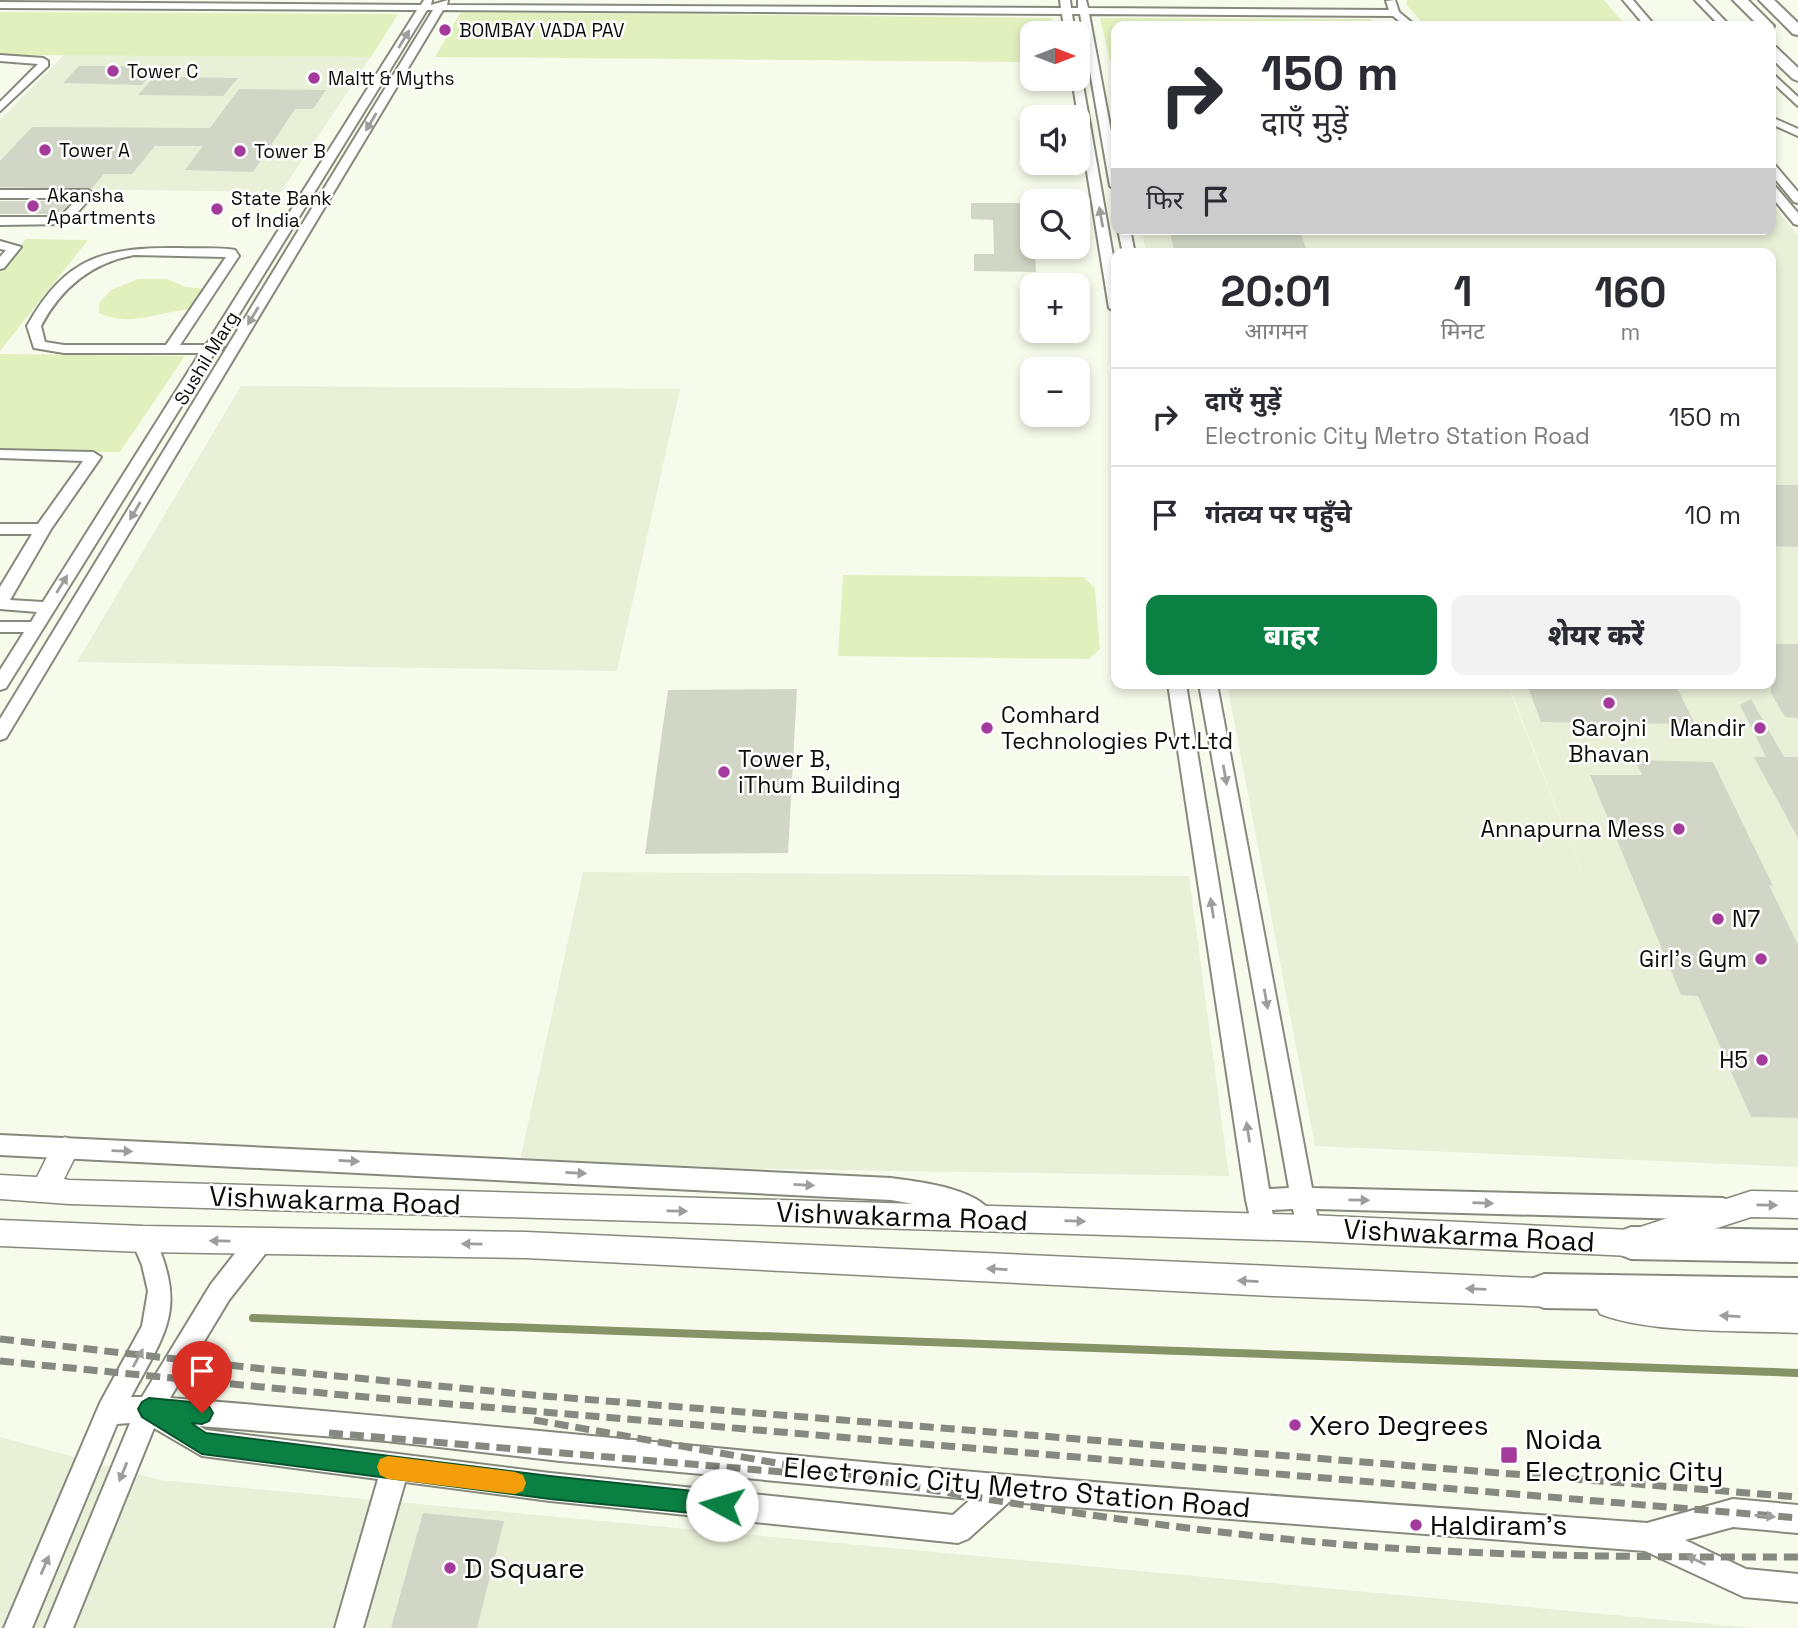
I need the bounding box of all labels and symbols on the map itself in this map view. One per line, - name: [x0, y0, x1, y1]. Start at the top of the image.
- place label: BOMBAY VADA PAV: [459, 18, 625, 43]
- north arrow: [1020, 21, 1090, 91]
- marker: BOMBAY VADA PAV: [437, 22, 453, 38]
- one-way arrow: [398, 29, 411, 48]
- place label: Tower C: [127, 59, 198, 84]
- marker: Tower C: [105, 63, 121, 79]
- place label: Maltt & Myths: [328, 66, 455, 91]
- marker: Maltt & Myths: [306, 70, 322, 86]
- one-way arrow: [365, 112, 377, 131]
- place label: Tower A: [59, 138, 130, 163]
- place label: Tower B: [254, 139, 326, 164]
- marker: Tower A: [37, 142, 53, 158]
- marker: Tower B: [232, 143, 248, 159]
- place label: Akansha Apartments: [47, 183, 156, 230]
- place label: State Bank of India: [231, 186, 332, 233]
- marker: Akansha Apartments: [25, 198, 41, 214]
- marker: State Bank of India: [209, 201, 225, 217]
- one-way arrow: [1095, 206, 1106, 228]
- street label: Sushil Marg: [169, 307, 244, 410]
- one-way arrow: [247, 307, 259, 326]
- one-way arrow: [129, 501, 141, 520]
- one-way arrow: [56, 575, 69, 594]
- marker: Sarojni Bhavan: [1601, 695, 1617, 711]
- place label: Comhard Technologies Pvt.Ltd: [1001, 700, 1233, 756]
- place label: Sarojni Bhavan: [1568, 713, 1650, 769]
- place label: Mandir: [1670, 713, 1746, 743]
- marker: Comhard Technologies Pvt.Ltd: [979, 720, 995, 736]
- marker: Mandir: [1752, 720, 1768, 736]
- place label: Tower B, iThum Building: [738, 744, 901, 800]
- marker: Tower B, iThum Building: [716, 764, 732, 780]
- one-way arrow: [1220, 765, 1231, 787]
- place label: Annapurna Mess: [1481, 814, 1665, 844]
- marker: Annapurna Mess: [1671, 821, 1687, 837]
- one-way arrow: [1207, 896, 1218, 918]
- place label: N7: [1732, 904, 1760, 934]
- marker: N7: [1710, 911, 1726, 927]
- place label: Girl's Gym: [1639, 944, 1747, 974]
- marker: Girl's Gym: [1753, 951, 1769, 967]
- one-way arrow: [1261, 988, 1272, 1010]
- place label: H5: [1719, 1045, 1748, 1075]
- marker: H5: [1754, 1052, 1770, 1068]
- one-way arrow: [1242, 1121, 1253, 1143]
- one-way arrow: [111, 1145, 133, 1156]
- one-way arrow: [338, 1155, 360, 1166]
- one-way arrow: [566, 1167, 588, 1178]
- street label: Vishwakarma Road: [209, 1178, 461, 1222]
- one-way arrow: [793, 1179, 815, 1190]
- street label: Vishwakarma Road: [776, 1194, 1028, 1238]
- one-way arrow: [1348, 1194, 1370, 1205]
- one-way arrow: [1472, 1197, 1494, 1208]
- one-way arrow: [1756, 1199, 1778, 1210]
- one-way arrow: [666, 1205, 688, 1216]
- street label: Vishwakarma Road: [1342, 1210, 1596, 1260]
- one-way arrow: [1065, 1215, 1087, 1226]
- one-way arrow: [208, 1235, 230, 1246]
- one-way arrow: [460, 1239, 482, 1250]
- one-way arrow: [985, 1263, 1007, 1274]
- one-way arrow: [1237, 1275, 1259, 1286]
- one-way arrow: [1464, 1283, 1486, 1294]
- one-way arrow: [1719, 1310, 1741, 1321]
- pin: [172, 1341, 232, 1413]
- one-way arrow: [133, 1348, 144, 1368]
- place label: Xero Degrees: [1309, 1407, 1489, 1443]
- marker: Xero Degrees: [1287, 1417, 1303, 1433]
- place label: Noida Electronic City: [1525, 1421, 1723, 1489]
- marker: Noida Electronic City: [1499, 1445, 1519, 1465]
- street label: Electronic City Metro Station Road: [782, 1449, 1252, 1525]
- one-way arrow: [118, 1462, 129, 1483]
- position arrow: [685, 1468, 759, 1542]
- place label: Haldiram's: [1430, 1507, 1567, 1543]
- one-way arrow: [1755, 1511, 1777, 1522]
- marker: Haldiram's: [1408, 1517, 1424, 1533]
- place label: D Square: [464, 1550, 585, 1586]
- one-way arrow: [39, 1554, 50, 1575]
- one-way arrow: [1686, 1554, 1706, 1565]
- marker: D Square: [442, 1560, 458, 1576]

